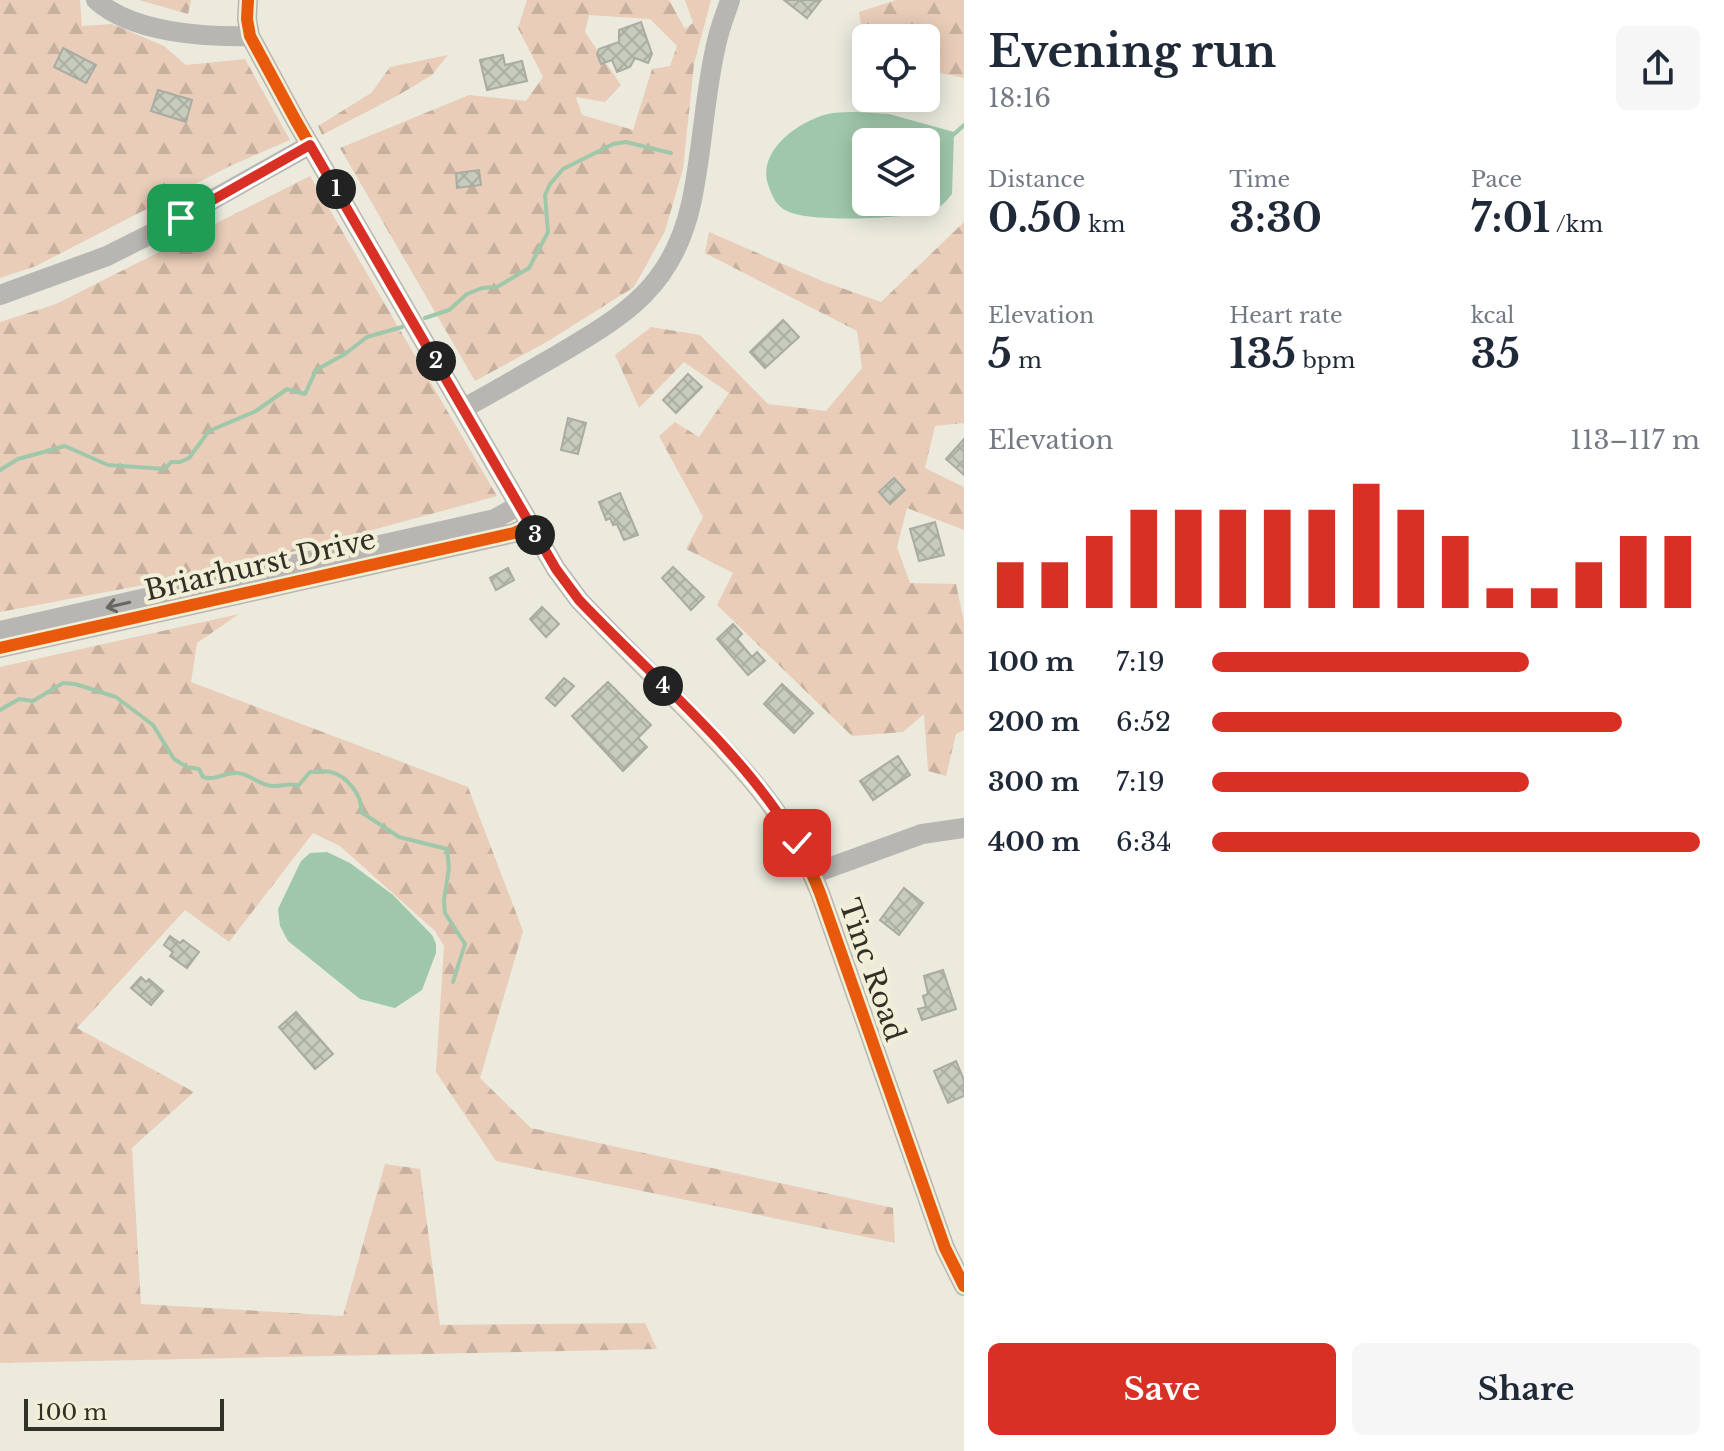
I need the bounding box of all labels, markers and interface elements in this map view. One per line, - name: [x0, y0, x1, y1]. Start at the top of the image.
- map controls: [852, 24, 940, 216]
- button: locate: [852, 24, 940, 112]
- text: Evening run: [988, 24, 1276, 79]
- button: share: [1616, 26, 1700, 110]
- text: 18:16: [988, 82, 1051, 114]
- button: layers: [852, 128, 940, 216]
- text: Distance: [988, 166, 1085, 193]
- text: Time: [1229, 166, 1290, 193]
- text: Pace: [1471, 166, 1522, 193]
- pin: 1: [316, 169, 356, 209]
- text: 1: [331, 175, 341, 202]
- pin: [147, 184, 215, 252]
- text: 0.50: [988, 193, 1082, 243]
- text: 3:30: [1229, 193, 1322, 243]
- text: 7:01: [1471, 193, 1550, 243]
- icon: arrive: [159, 196, 203, 240]
- text: km: [1082, 211, 1125, 238]
- text: /km: [1550, 211, 1603, 238]
- text: Elevation: [988, 302, 1094, 329]
- text: Heart rate: [1229, 302, 1343, 329]
- text: kcal: [1471, 302, 1515, 329]
- text: 5: [988, 329, 1012, 379]
- text: 135: [1229, 329, 1296, 379]
- text: 35: [1471, 329, 1520, 379]
- pin: 2: [416, 341, 456, 381]
- text: 2: [429, 347, 443, 374]
- text: m: [1012, 347, 1042, 374]
- text: bpm: [1296, 347, 1355, 374]
- text: Elevation: [988, 424, 1114, 456]
- text: 113–117 m: [1570, 424, 1700, 456]
- pin: 3: [515, 515, 555, 555]
- street label: Briarhurst Drive: [141, 521, 379, 609]
- text: 3: [528, 521, 542, 548]
- one-way arrow: [106, 598, 131, 613]
- text: 100 m: [988, 646, 1074, 678]
- text: 7:19: [1116, 646, 1165, 678]
- pin: 4: [643, 666, 683, 706]
- text: 4: [656, 672, 670, 699]
- text: 200 m: [988, 706, 1080, 738]
- text: 6:52: [1116, 706, 1171, 738]
- text: 300 m: [988, 766, 1080, 798]
- text: 7:19: [1116, 766, 1165, 798]
- pin: [763, 809, 831, 877]
- icon: check: [775, 821, 819, 865]
- text: 400 m: [988, 826, 1080, 858]
- text: 6:34: [1116, 826, 1171, 858]
- street label: Tinc Road: [831, 894, 913, 1046]
- button: Save: [988, 1343, 1336, 1435]
- button: Share: [1352, 1343, 1700, 1435]
- scale bar: [24, 1395, 224, 1431]
- text: 100 m: [36, 1399, 107, 1426]

